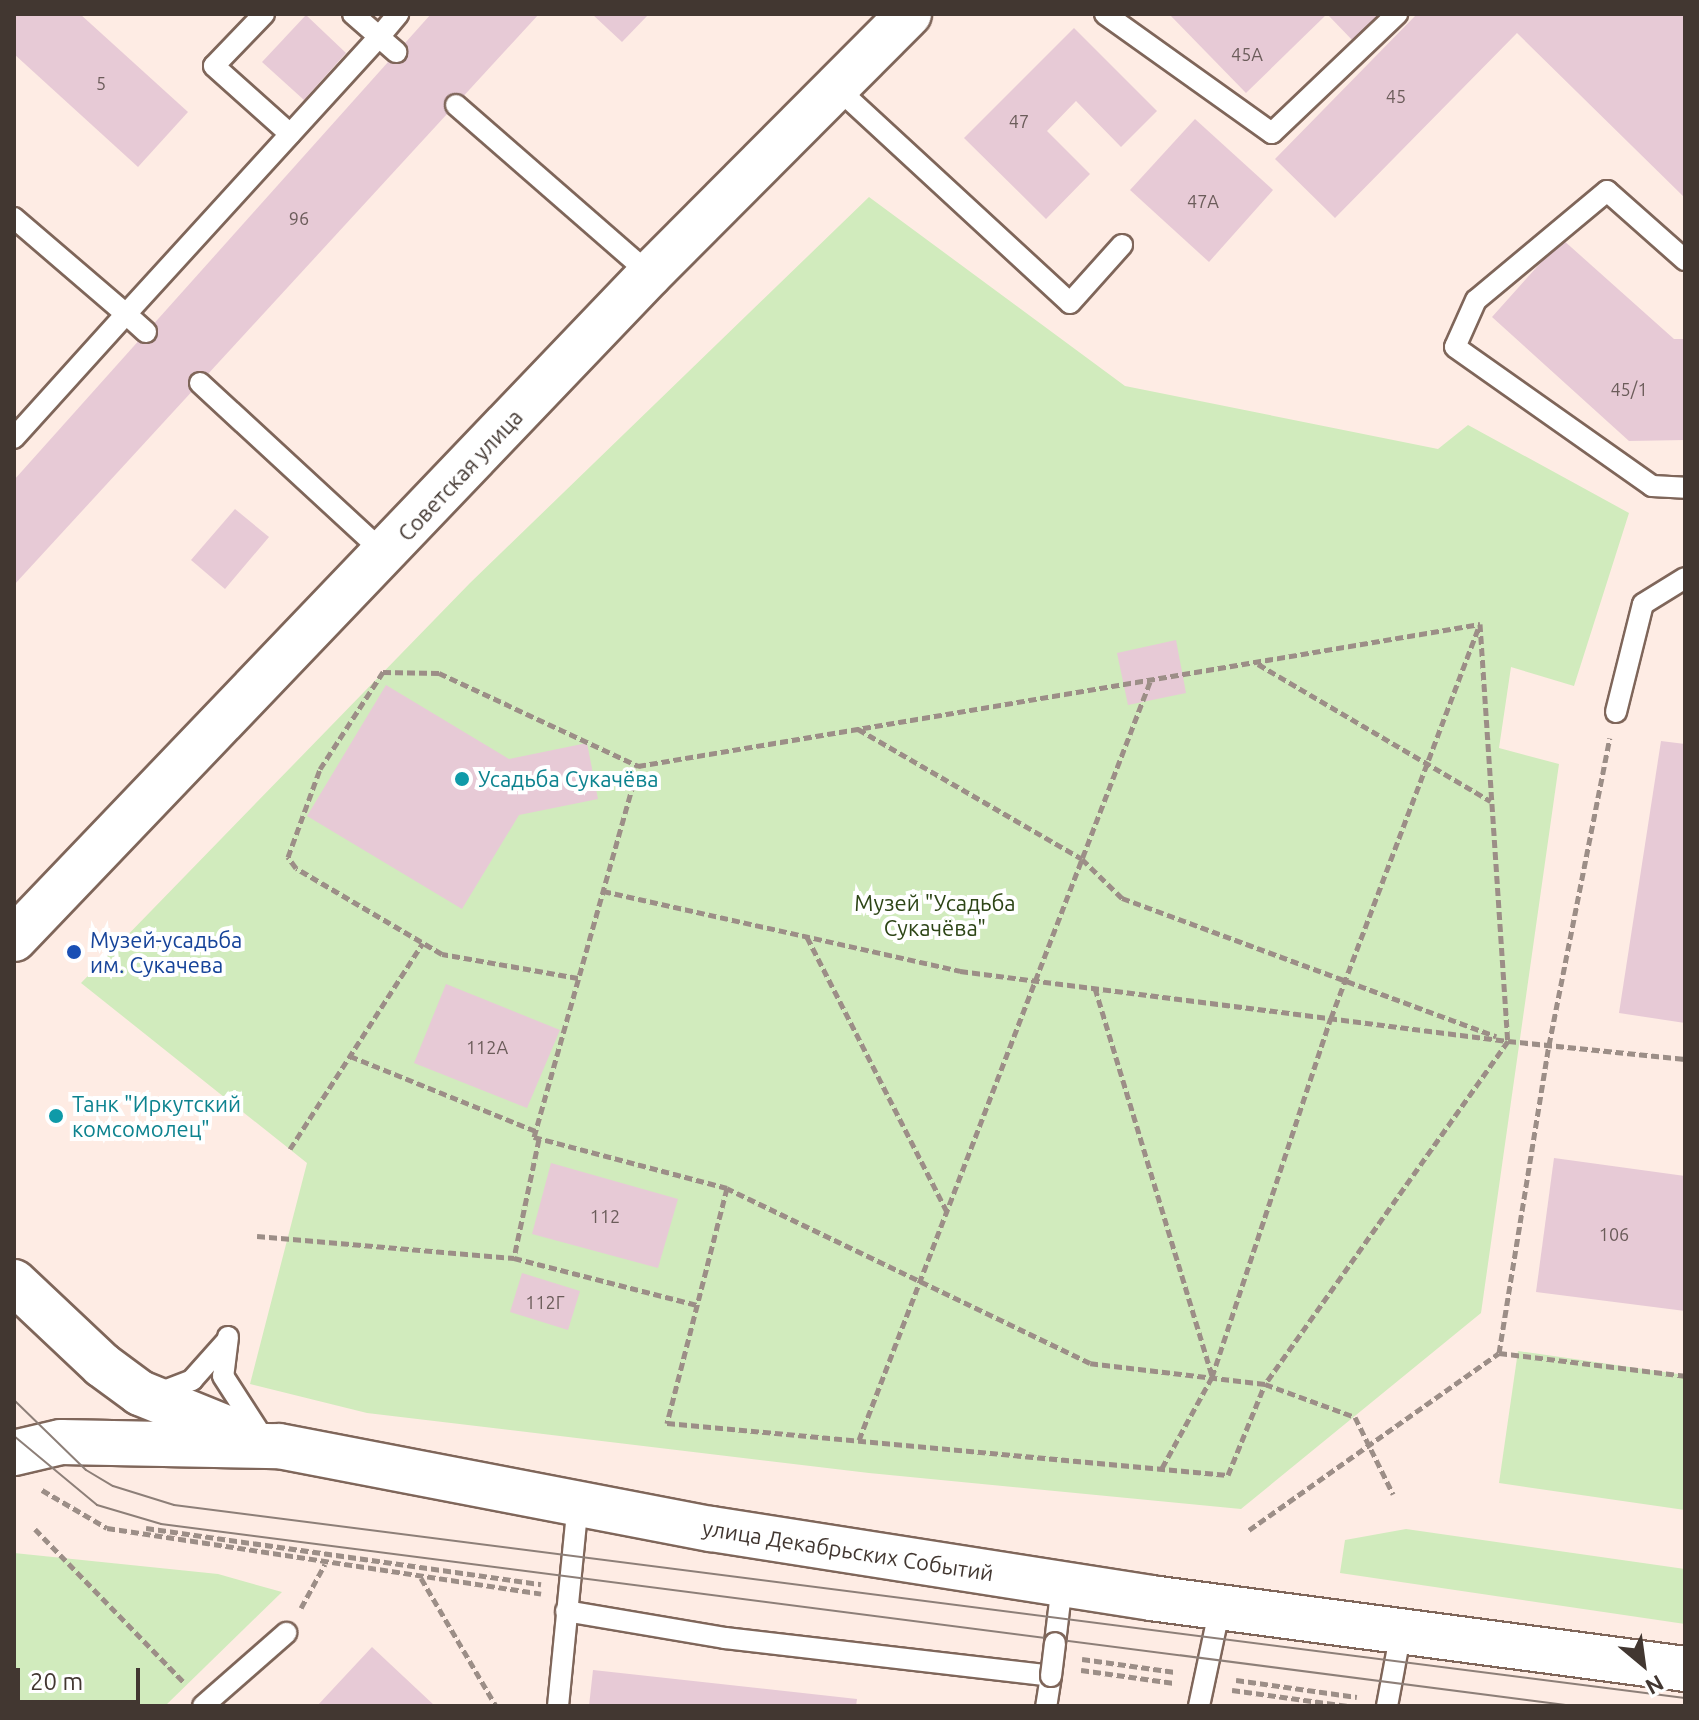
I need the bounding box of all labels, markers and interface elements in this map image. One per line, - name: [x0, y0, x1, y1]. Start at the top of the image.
- house number: 45А: [1231, 43, 1263, 65]
- house number: 5: [96, 72, 106, 94]
- house number: 45: [1386, 85, 1406, 107]
- house number: 47: [1009, 110, 1029, 132]
- house number: 47А: [1187, 190, 1219, 212]
- house number: 96: [289, 207, 309, 229]
- house number: 45/1: [1610, 378, 1648, 400]
- street label: Советская улица: [392, 404, 528, 546]
- place label: Усадьба Сукачёва: [478, 766, 659, 792]
- marker: Усадьба Сукачёва: [453, 770, 471, 788]
- park label: Музей "Усадьба Сукачёва": [854, 889, 1016, 940]
- place label: Музей-усадьба им. Сукачева: [90, 926, 242, 978]
- marker: Музей-усадьба им. Сукачева: [65, 943, 83, 961]
- house number: 112А: [466, 1036, 508, 1058]
- place label: Танк "Иркутский комсомолец": [72, 1090, 241, 1142]
- marker: Танк "Иркутский комсомолец": [47, 1107, 65, 1125]
- house number: 112: [590, 1205, 620, 1227]
- house number: 106: [1599, 1223, 1629, 1245]
- house number: 112Г: [525, 1291, 565, 1313]
- street label: улица Декабрьских Событий: [700, 1514, 996, 1586]
- north arrow: [1603, 1624, 1683, 1704]
- scale bar: [20, 1652, 144, 1702]
- text: 20 m: [30, 1668, 83, 1695]
- text: N: [1642, 1671, 1668, 1700]

